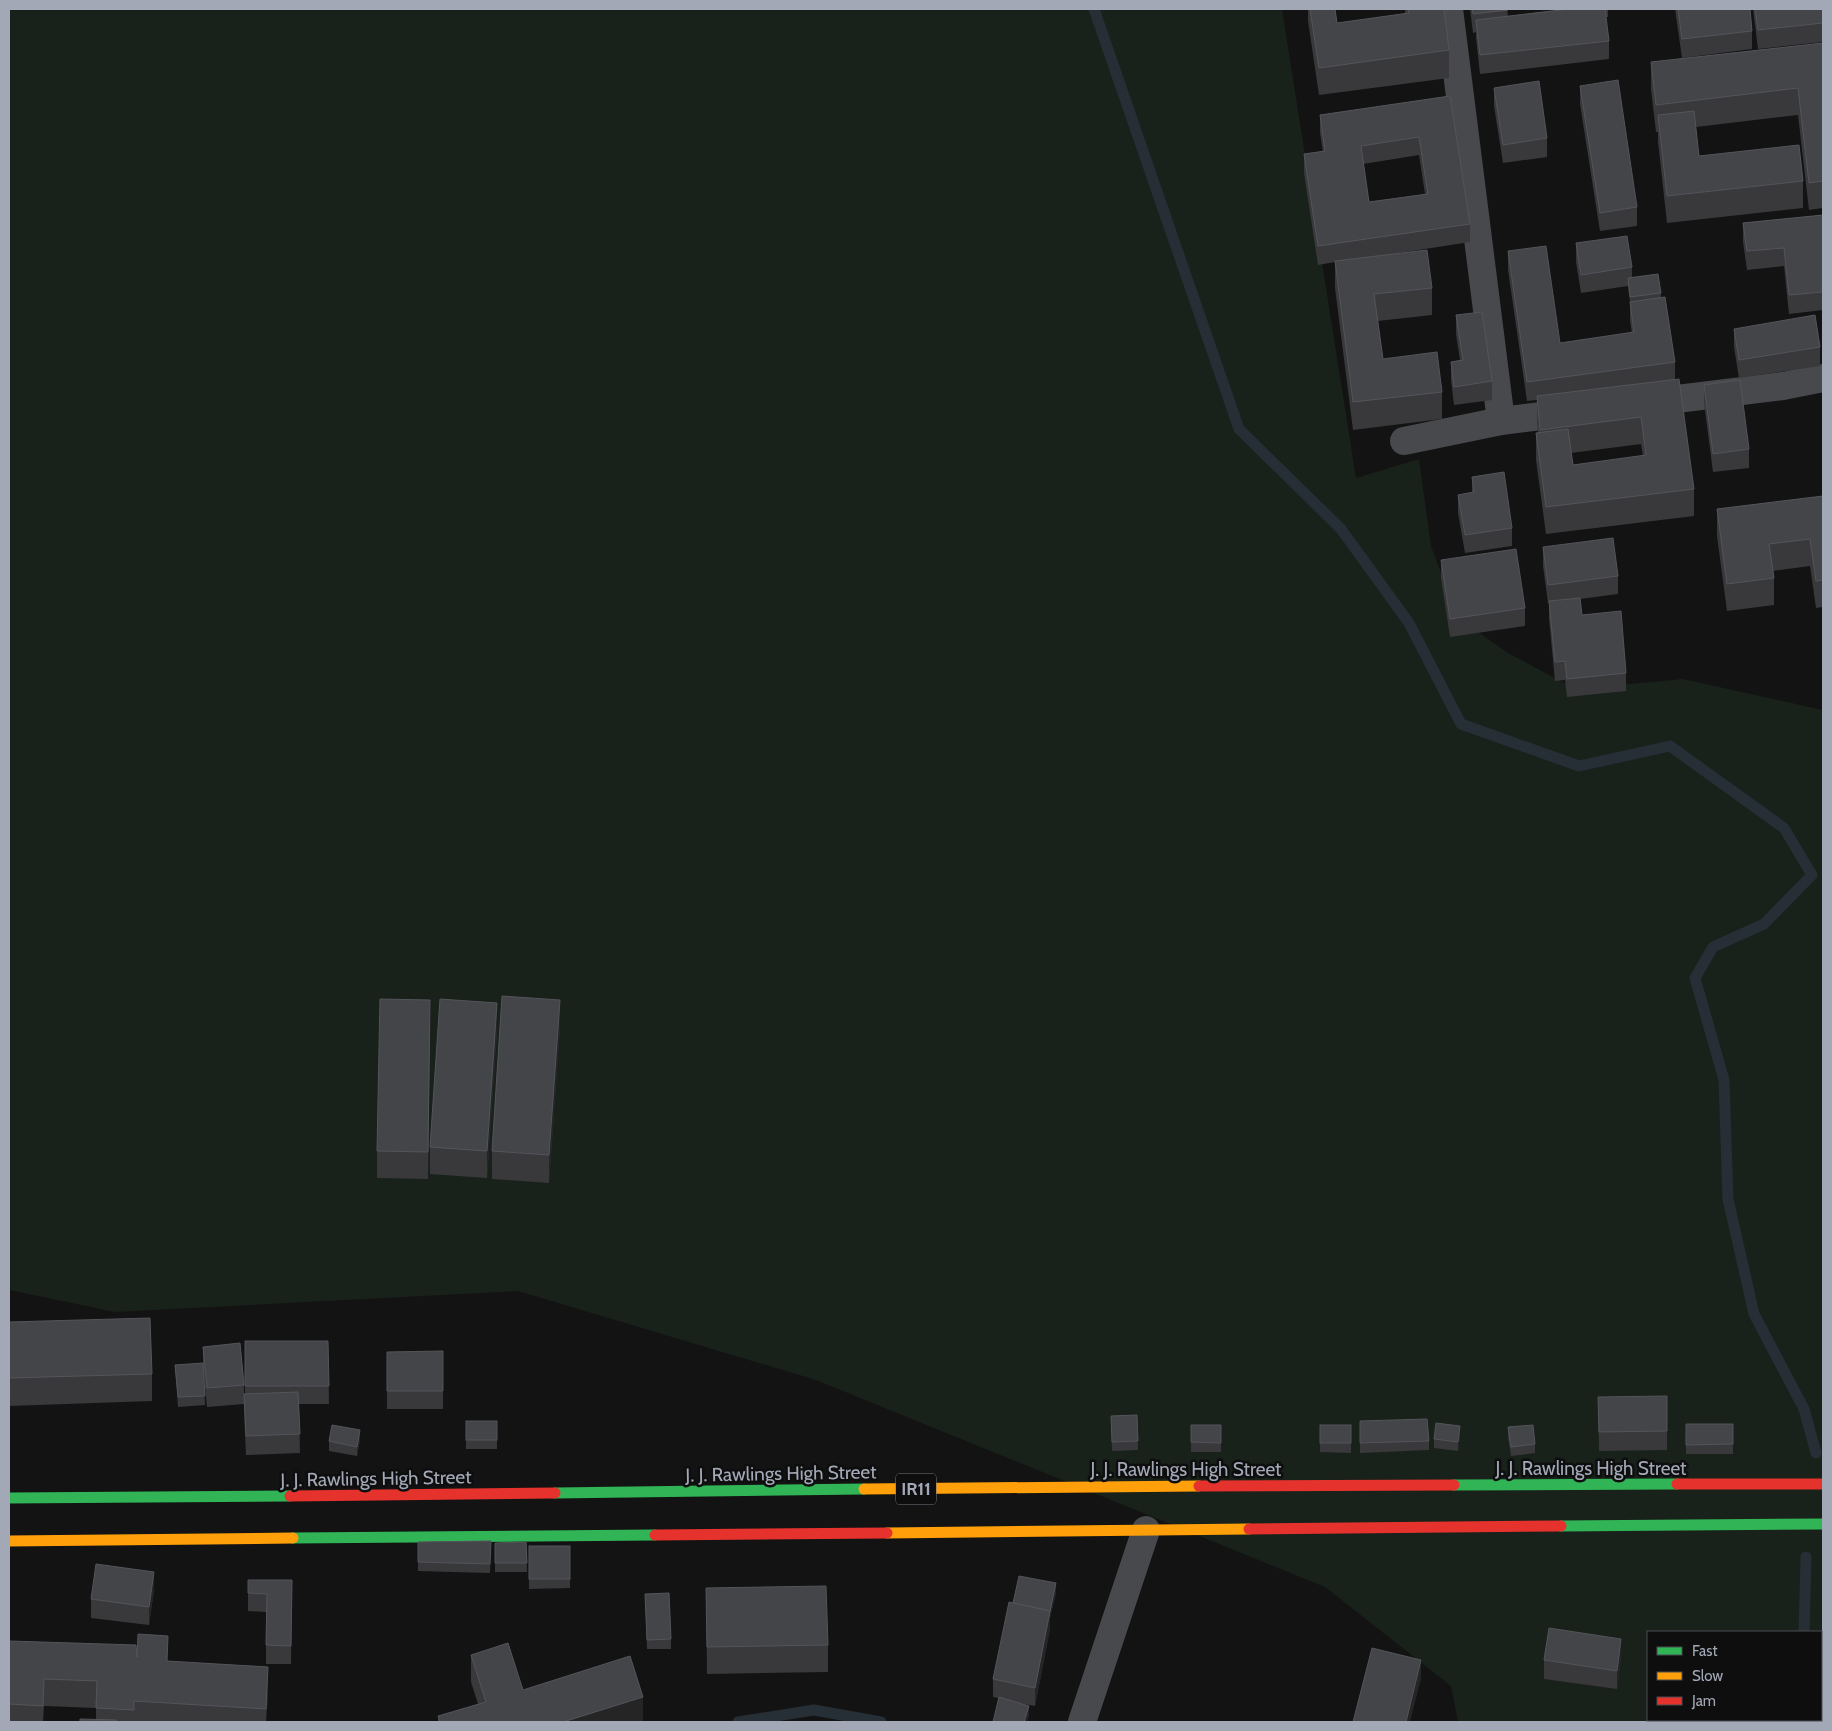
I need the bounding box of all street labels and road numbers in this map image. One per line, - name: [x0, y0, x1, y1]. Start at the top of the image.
- street label: J. J. Rawlings High Street: [1494, 1457, 1687, 1480]
- street label: J. J. Rawlings High Street: [1089, 1458, 1282, 1481]
- street label: J. J. Rawlings High Street: [684, 1460, 877, 1487]
- street label: J. J. Rawlings High Street: [279, 1465, 472, 1492]
- road number: IR11: [896, 1474, 936, 1505]

